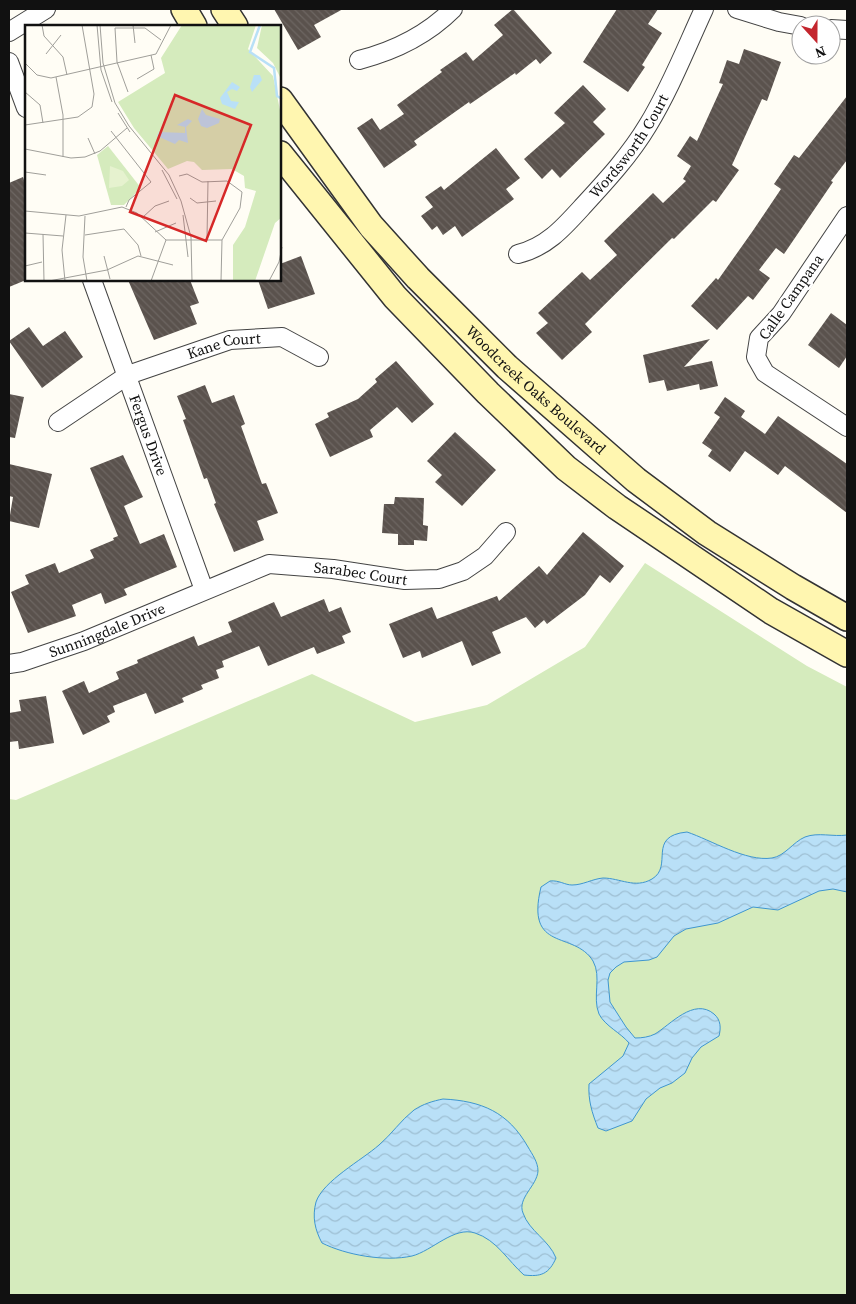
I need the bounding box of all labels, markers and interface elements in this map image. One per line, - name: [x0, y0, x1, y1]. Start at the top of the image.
- north arrow: [791, 15, 841, 65]
- inset map: [25, 25, 281, 281]
- text: N: [812, 41, 829, 63]
- street label: Wordsworth Court: [584, 90, 673, 203]
- street label: Calle Campana: [753, 249, 828, 344]
- street label: Woodcreek Oaks Boulevard: [461, 320, 611, 459]
- street label: Kane Court: [184, 327, 261, 364]
- street label: Fergus Drive: [124, 392, 173, 479]
- street label: Sarabec Court: [313, 557, 409, 590]
- street label: Sunningdale Drive: [46, 597, 169, 662]

